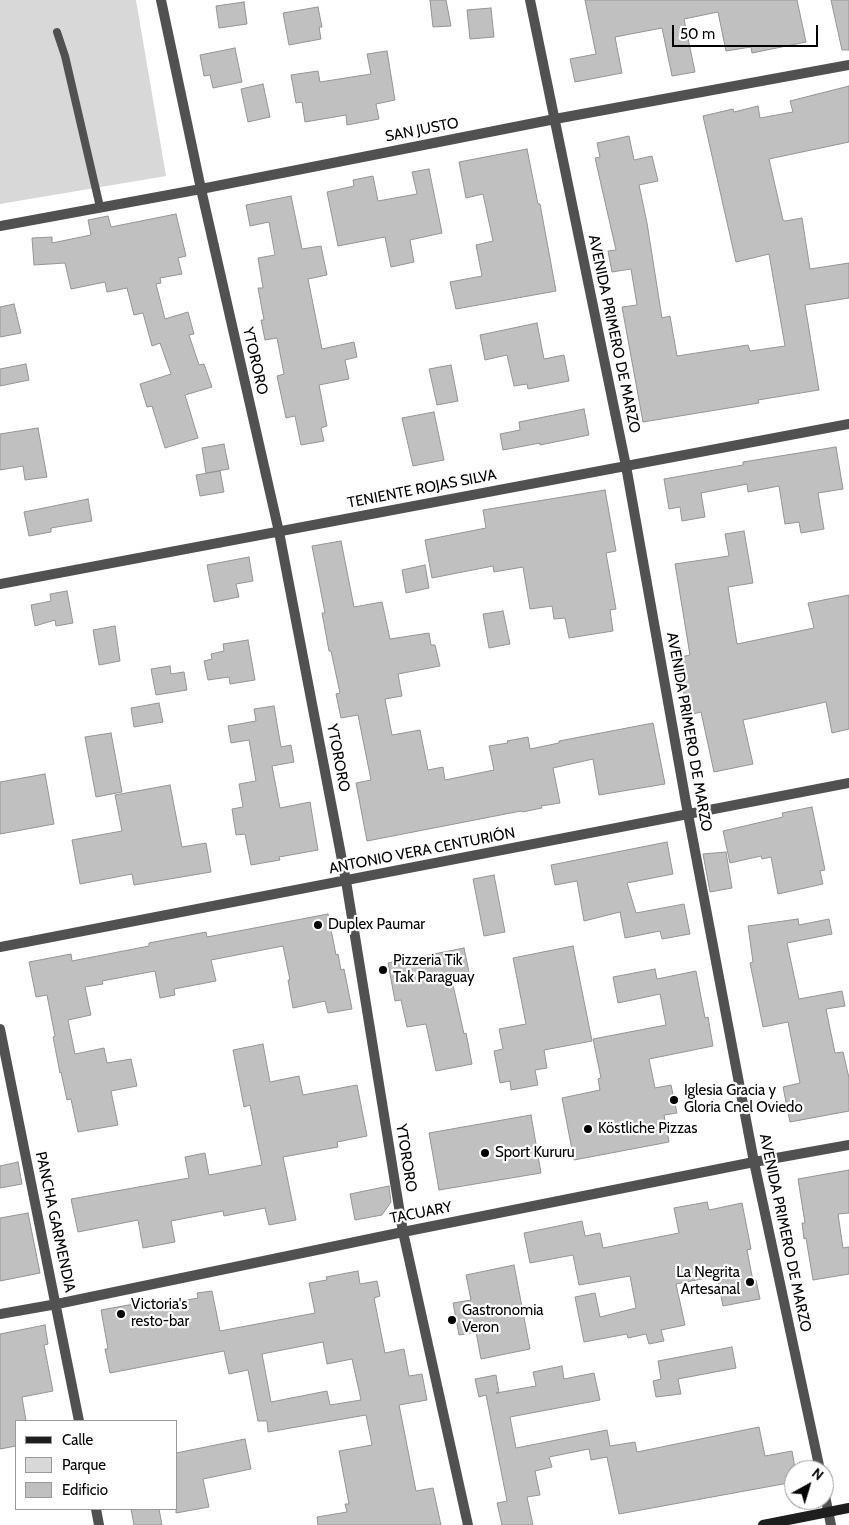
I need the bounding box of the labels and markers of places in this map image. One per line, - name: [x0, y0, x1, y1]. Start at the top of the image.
- place label: Duplex Paumar: [328, 916, 425, 934]
- marker: Duplex Paumar: [312, 919, 324, 931]
- place label: Pizzeria Tik Tak Paraguay: [393, 952, 475, 987]
- marker: Pizzeria Tik Tak Paraguay: [377, 964, 389, 976]
- place label: Iglesia Gracia y Gloria Cnel Oviedo: [684, 1082, 803, 1117]
- marker: Iglesia Gracia y Gloria Cnel Oviedo: [668, 1094, 680, 1106]
- place label: Köstliche Pizzas: [598, 1120, 697, 1138]
- marker: Köstliche Pizzas: [582, 1123, 594, 1135]
- place label: Sport Kururu: [495, 1144, 575, 1162]
- marker: Sport Kururu: [479, 1147, 491, 1159]
- place label: La Negrita Artesanal: [676, 1264, 740, 1299]
- marker: La Negrita Artesanal: [744, 1276, 756, 1288]
- place label: Victoria's resto-bar: [131, 1296, 189, 1331]
- place label: Gastronomia Veron: [462, 1302, 544, 1337]
- marker: Victoria's resto-bar: [115, 1308, 127, 1320]
- marker: Gastronomia Veron: [446, 1314, 458, 1326]

